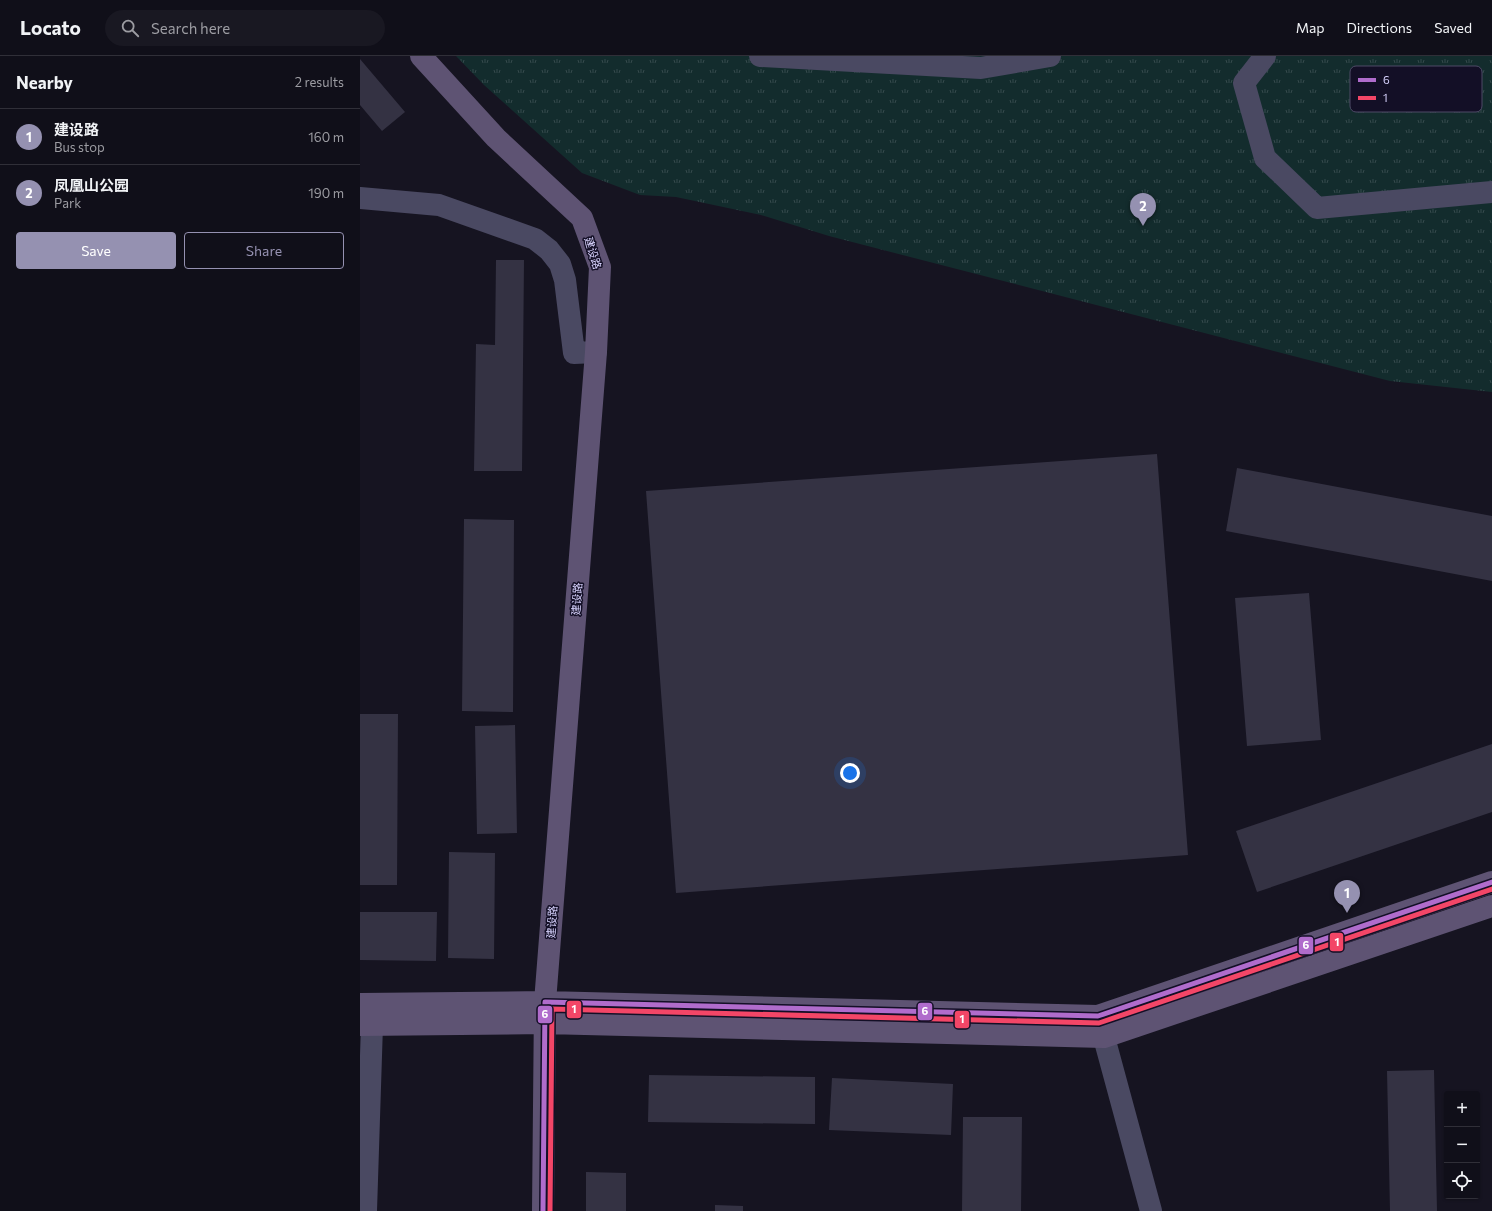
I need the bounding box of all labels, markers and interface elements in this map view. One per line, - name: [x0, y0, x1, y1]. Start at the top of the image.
- search box: [105, 10, 385, 46]
- text: Locato: [20, 16, 81, 39]
- icon: search: [119, 17, 141, 39]
- text: Search here: [151, 19, 230, 37]
- text: Map: [1296, 19, 1325, 36]
- text: Directions: [1347, 19, 1412, 36]
- text: Saved: [1434, 19, 1472, 36]
- legend: [1350, 66, 1482, 112]
- text: Nearby: [16, 72, 73, 93]
- text: 6: [1383, 73, 1390, 86]
- text: 2 results: [295, 74, 344, 90]
- text: 1: [1383, 91, 1388, 104]
- text: 建设路: [54, 120, 99, 138]
- text: 1: [26, 129, 32, 145]
- text: 160 m: [308, 129, 344, 145]
- text: Bus stop: [54, 139, 105, 155]
- text: 凤凰山公园: [54, 176, 129, 194]
- text: 2: [25, 185, 33, 201]
- text: 190 m: [308, 185, 344, 201]
- pin: 2: [1130, 193, 1156, 226]
- text: Park: [54, 195, 81, 211]
- button: Save: [16, 232, 176, 269]
- button: Share: [184, 232, 344, 269]
- street label: 建设路: [582, 235, 605, 271]
- street label: 建设路: [569, 582, 584, 616]
- your location: [840, 763, 860, 783]
- pin: 1: [1334, 880, 1360, 913]
- street label: 建设路: [544, 905, 559, 939]
- line badge: 1: [1329, 932, 1344, 952]
- text: 1: [1335, 935, 1340, 948]
- line badge: 6: [1298, 936, 1314, 955]
- text: 6: [1303, 938, 1310, 951]
- line badge: 1: [566, 1000, 582, 1019]
- text: 1: [572, 1002, 577, 1015]
- line badge: 6: [917, 1002, 933, 1021]
- text: 6: [922, 1004, 929, 1017]
- line badge: 6: [537, 1005, 553, 1024]
- text: 6: [542, 1007, 549, 1020]
- line badge: 1: [954, 1010, 970, 1029]
- text: 1: [960, 1012, 965, 1025]
- map controls: [1444, 1091, 1480, 1199]
- button: +: [1444, 1091, 1480, 1127]
- button: −: [1444, 1127, 1480, 1163]
- button: locate: [1444, 1163, 1480, 1199]

